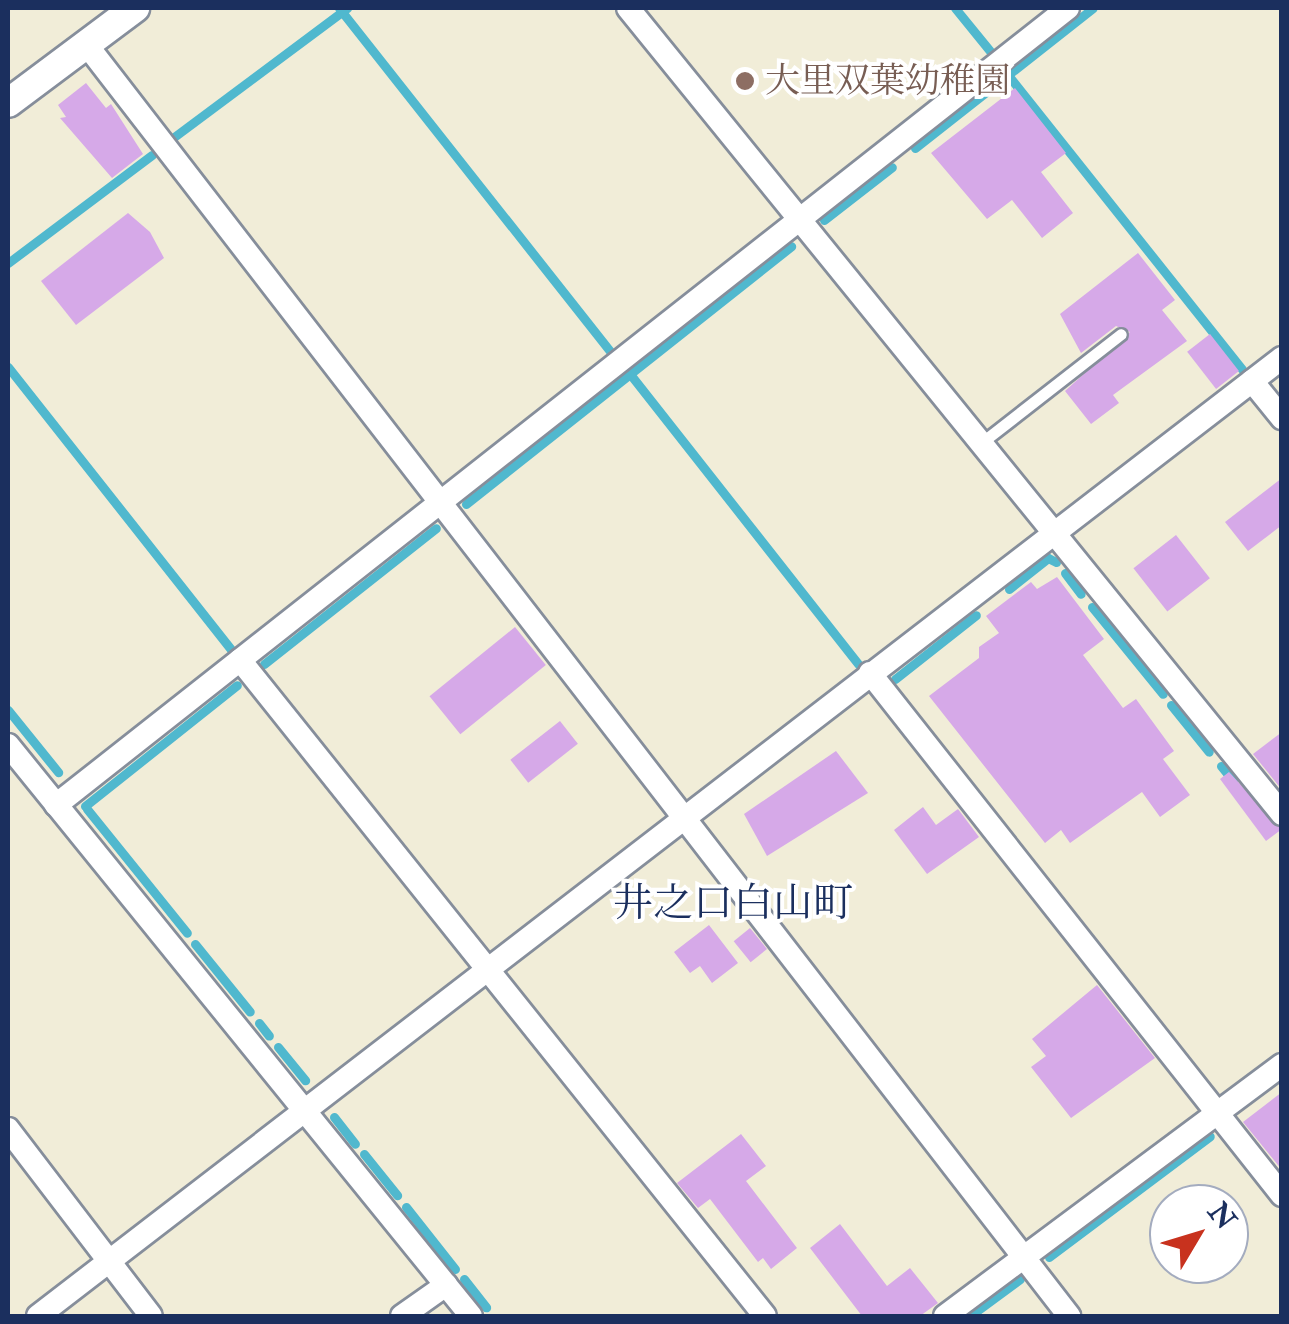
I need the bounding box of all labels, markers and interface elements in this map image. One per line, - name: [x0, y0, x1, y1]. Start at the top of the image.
- place label: 大里双葉幼稚園: [765, 60, 1010, 102]
- marker: 大里双葉幼稚園: [734, 70, 756, 92]
- district label: 井之口白山町: [613, 880, 853, 928]
- north arrow: [1149, 1184, 1249, 1284]
- text: N: [1200, 1196, 1243, 1237]

